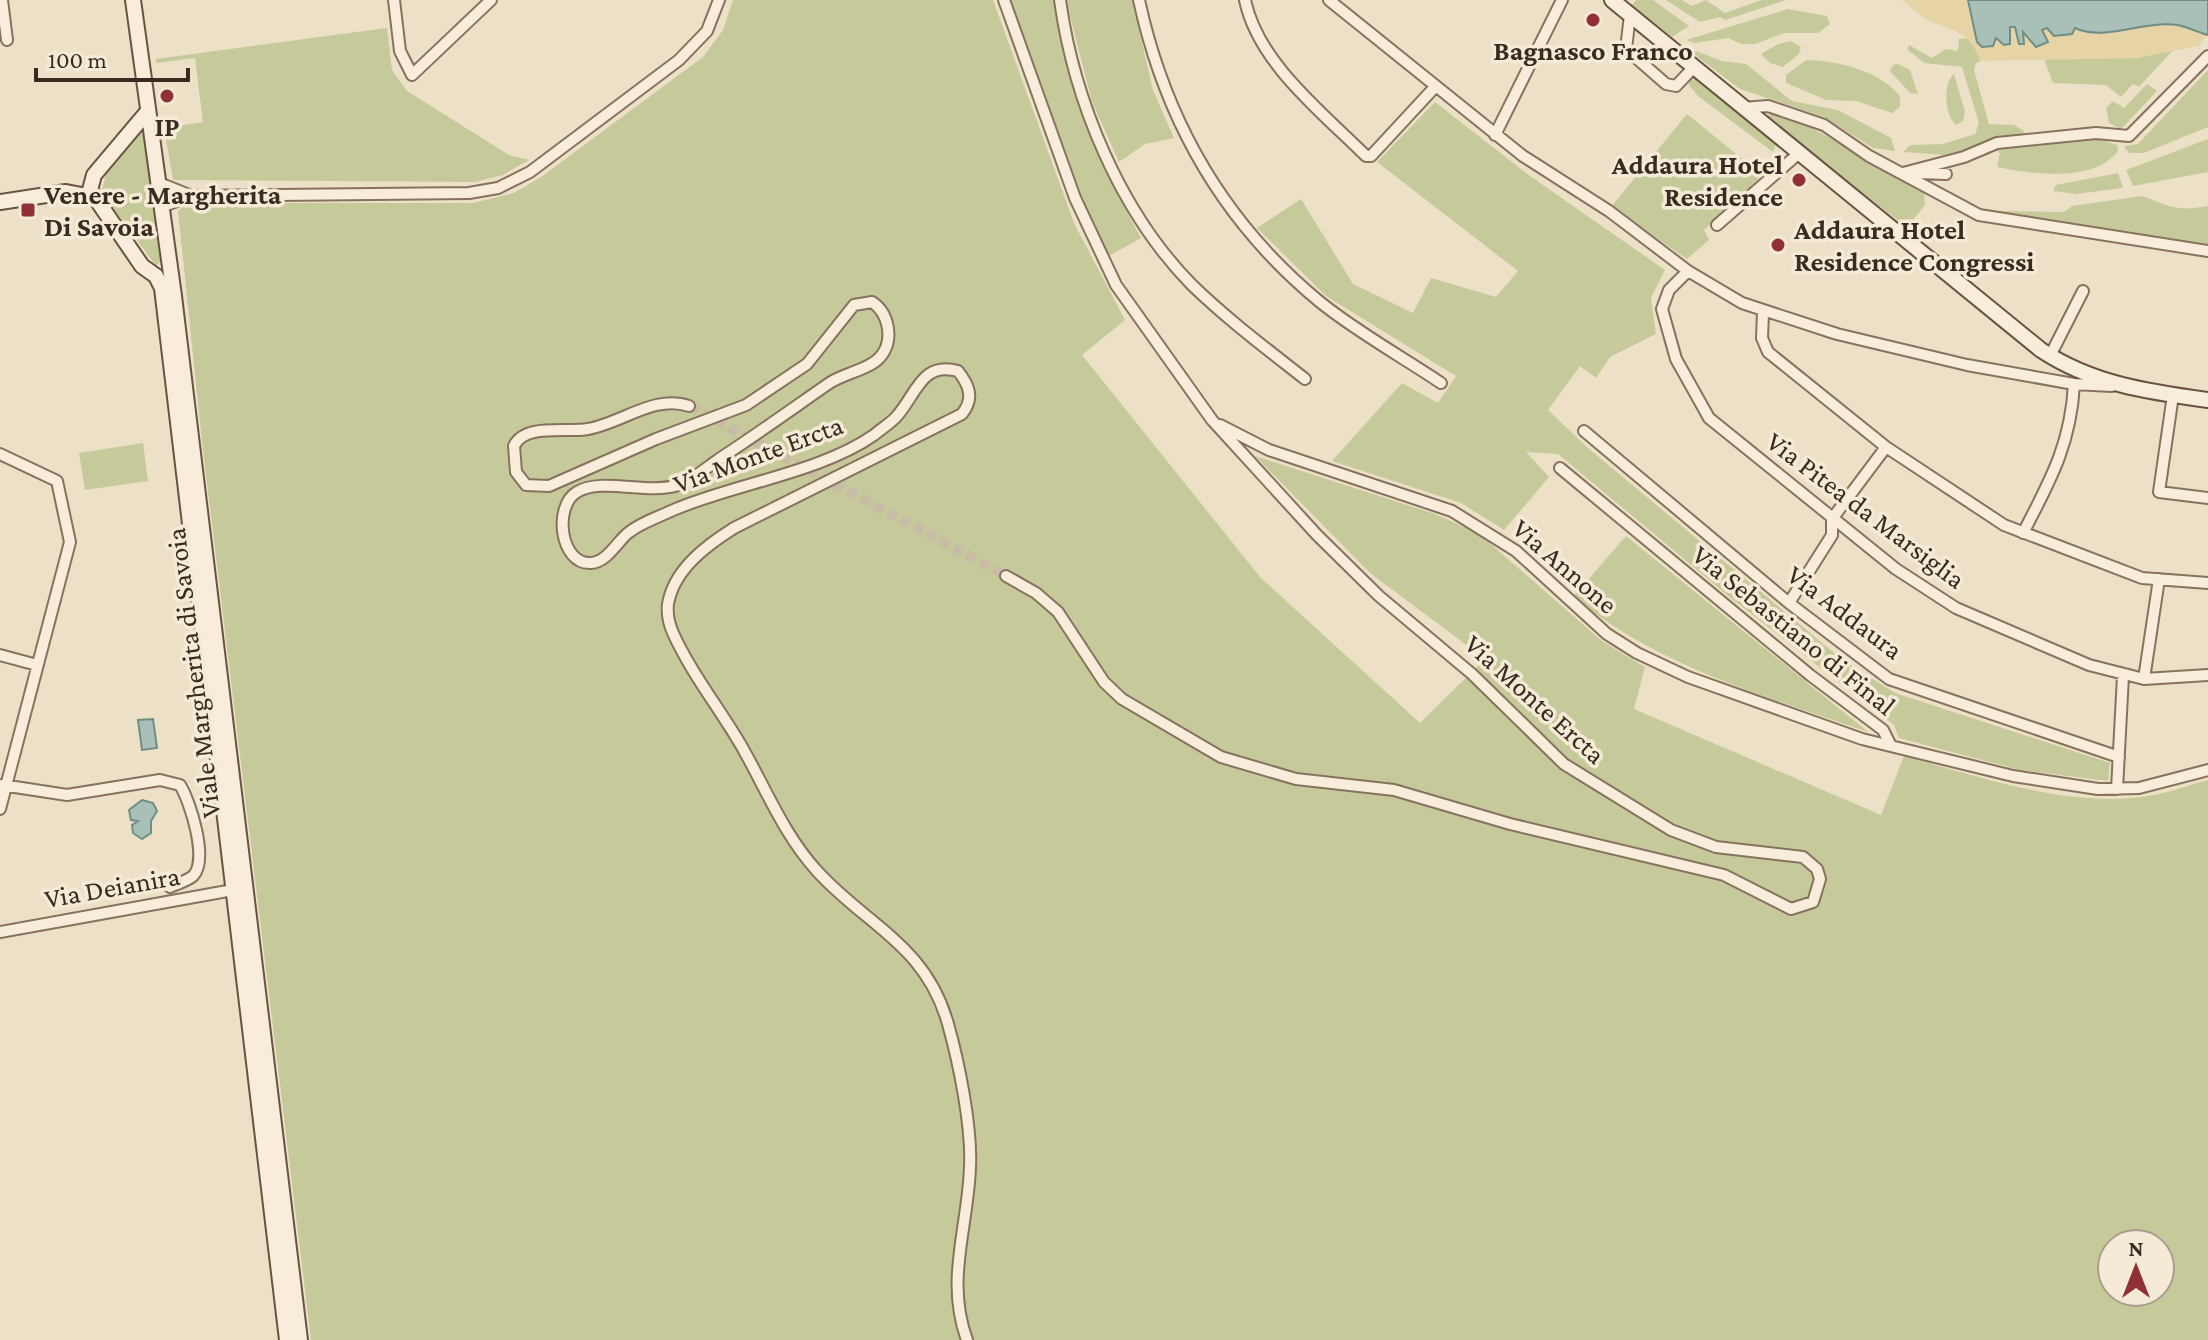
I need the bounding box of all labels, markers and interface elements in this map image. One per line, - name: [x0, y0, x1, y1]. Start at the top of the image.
- marker: Bagnasco Franco: [1584, 11, 1602, 29]
- scale bar: [36, 32, 188, 82]
- place label: Bagnasco Franco: [1493, 35, 1693, 66]
- text: 100 m: [48, 46, 107, 73]
- marker: IP: [158, 87, 176, 105]
- place label: IP: [155, 111, 179, 142]
- place label: Addaura Hotel Residence: [1611, 149, 1783, 212]
- marker: Addaura Hotel Residence: [1790, 171, 1808, 189]
- place label: Venere - Margherita Di Savoia: [43, 179, 282, 242]
- marker: Venere - Margherita Di Savoia: [19, 201, 37, 219]
- place label: Addaura Hotel Residence Congressi: [1793, 214, 2034, 277]
- marker: Addaura Hotel Residence Congressi: [1769, 236, 1787, 254]
- street label: Via Monte Ercta: [669, 409, 847, 499]
- street label: Via Pitea da Marsiglia: [1761, 425, 1971, 595]
- street label: Via Annone: [1506, 512, 1624, 620]
- street label: Viale Margherita di Savoia: [160, 526, 226, 820]
- street label: Via Sebastiano di Final: [1686, 539, 1902, 721]
- street label: Via Addaura: [1781, 559, 1909, 666]
- street label: Via Monte Ercta: [1458, 628, 1612, 770]
- street label: Via Deianira: [42, 860, 182, 914]
- north arrow: [2096, 1228, 2176, 1308]
- text: N: [2129, 1236, 2144, 1261]

